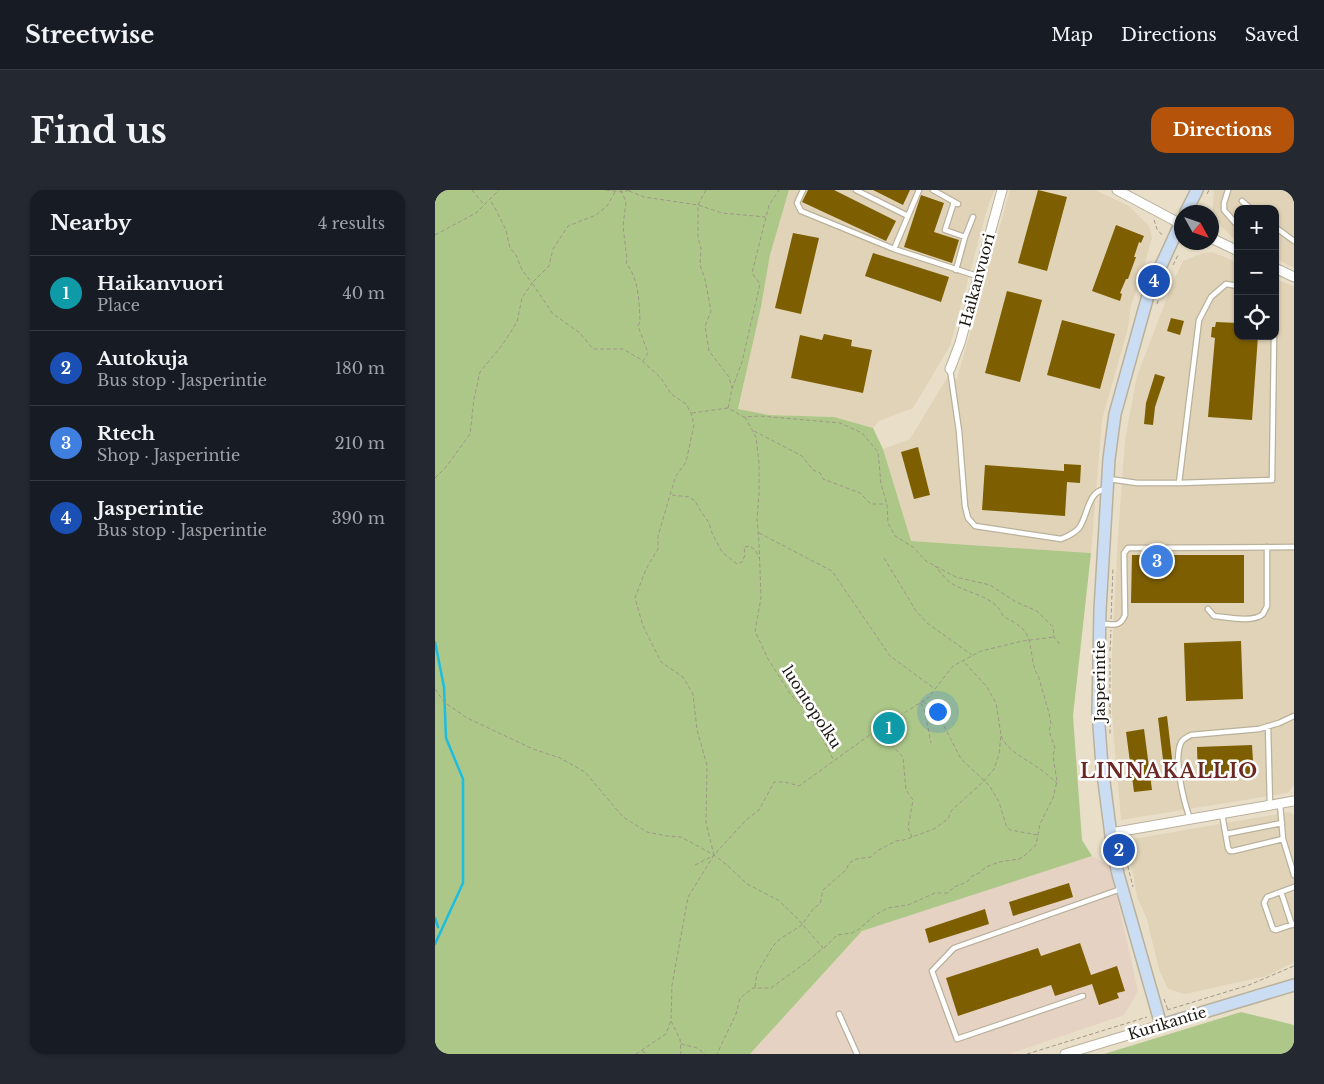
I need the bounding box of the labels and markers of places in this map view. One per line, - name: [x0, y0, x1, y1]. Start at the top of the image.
- pin: 4: [1138, 262, 1170, 300]
- pin: 3: [1141, 542, 1173, 580]
- pin: 1: [873, 709, 905, 747]
- pin: 2: [1103, 831, 1135, 869]

